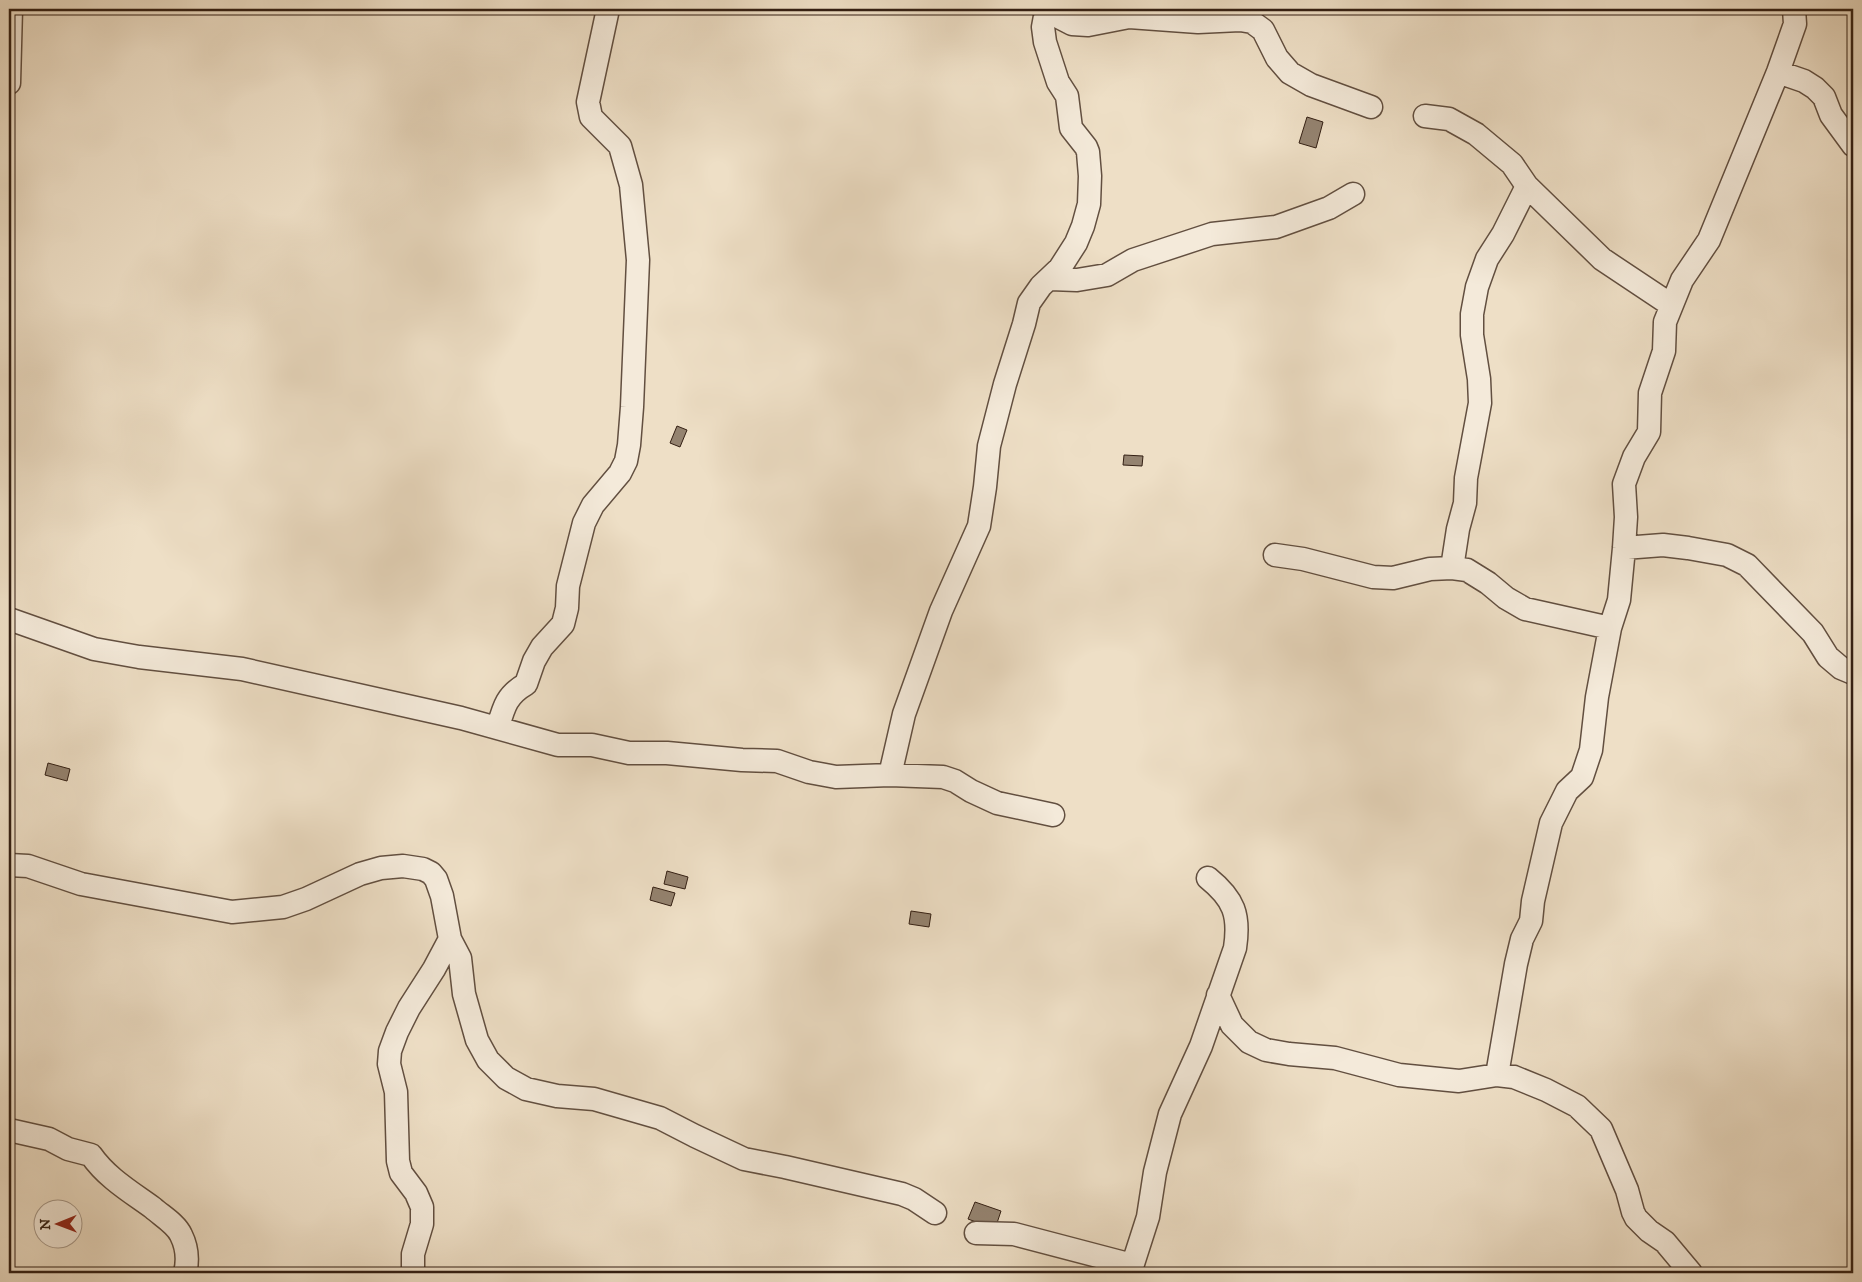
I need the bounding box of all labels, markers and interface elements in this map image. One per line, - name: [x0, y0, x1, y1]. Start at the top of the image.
- north arrow: [32, 1200, 82, 1250]
- text: N: [37, 1218, 55, 1230]

